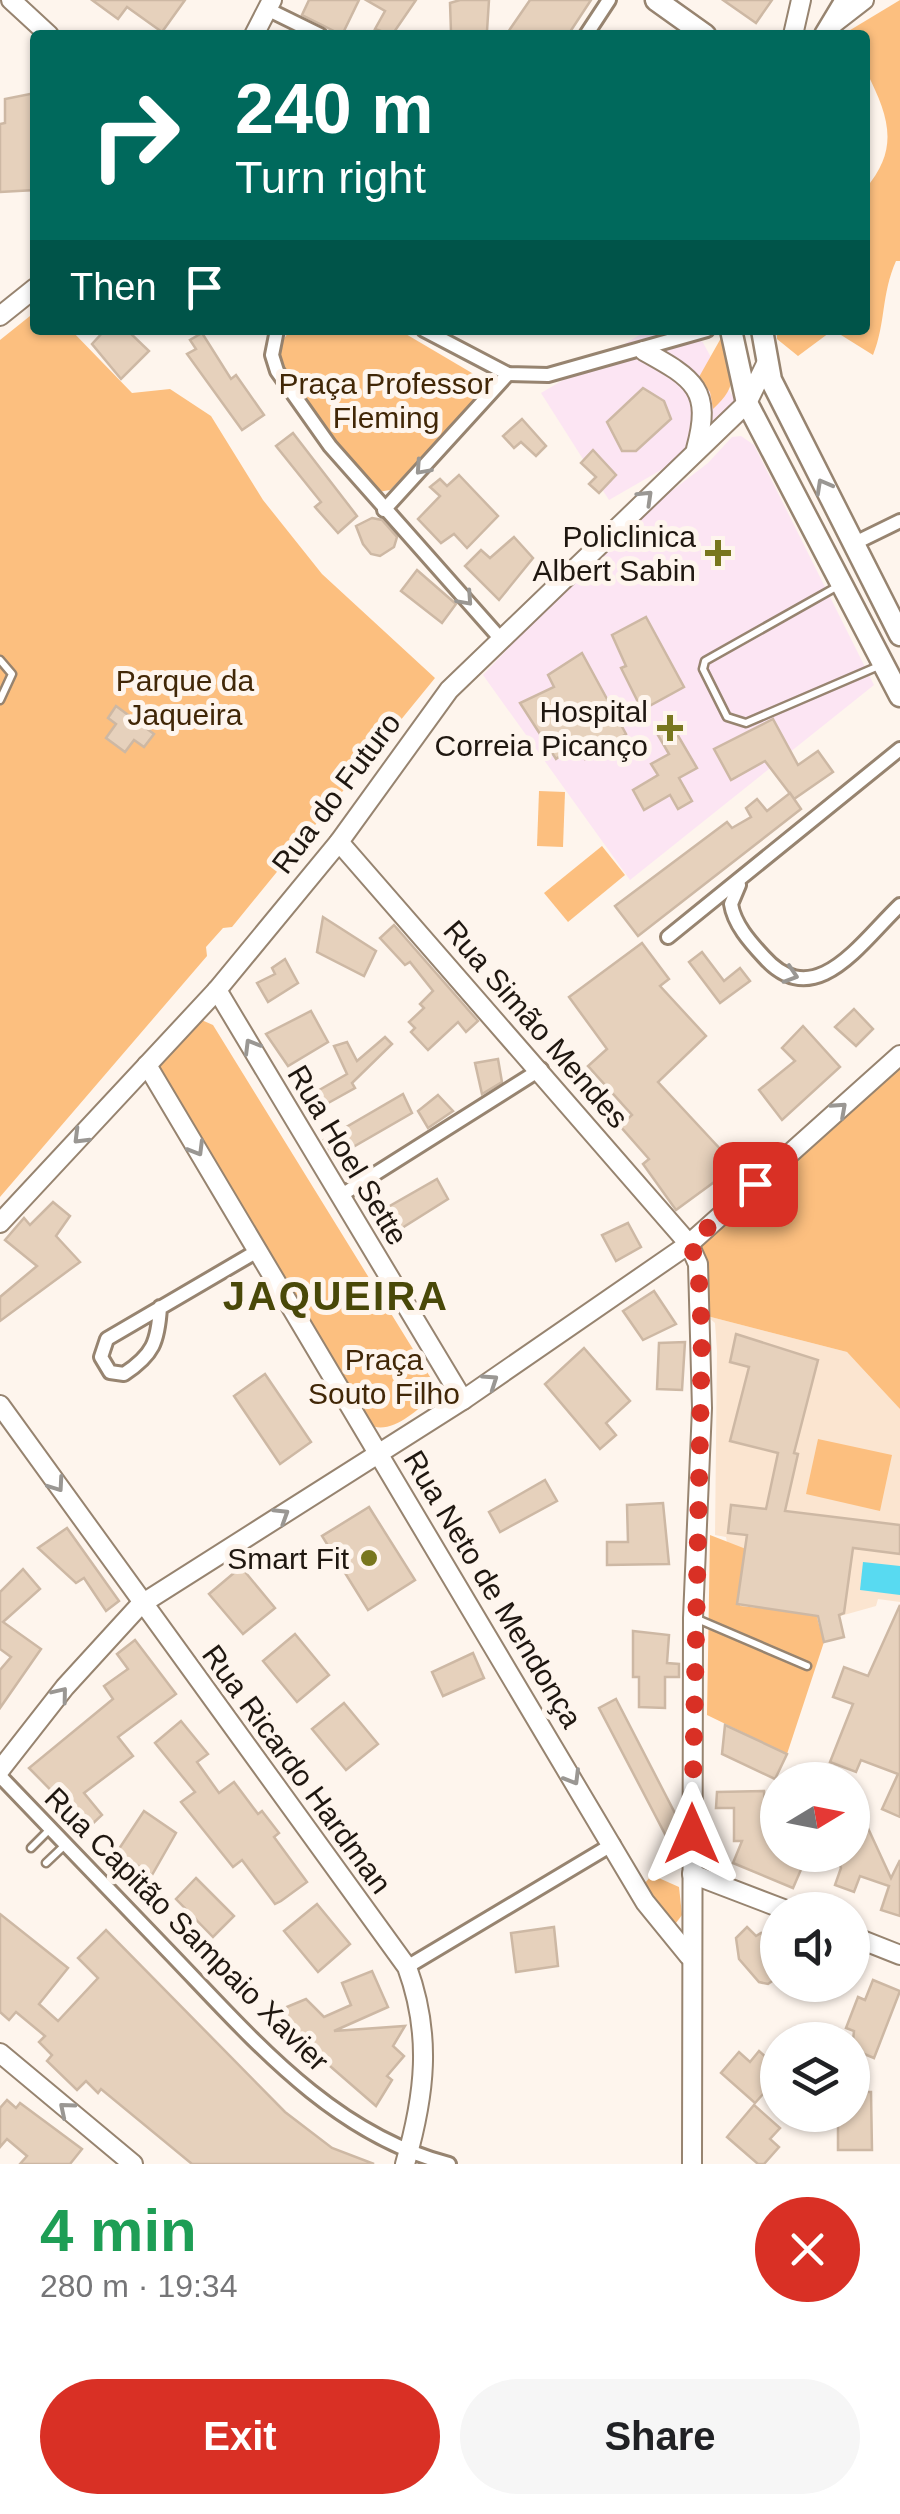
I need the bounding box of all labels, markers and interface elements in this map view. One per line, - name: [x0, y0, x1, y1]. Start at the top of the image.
- icon: right: [70, 70, 200, 200]
- text: 240 m: [235, 70, 433, 148]
- text: Turn right: [235, 152, 426, 203]
- icon: arrive: [177, 260, 232, 315]
- text: Then: [70, 266, 157, 308]
- park label: Praça Professor Fleming: [278, 367, 494, 434]
- one-way arrow: [416, 456, 434, 475]
- one-way arrow: [816, 478, 836, 496]
- one-way arrow: [634, 491, 652, 509]
- place label: Policlinica Albert Sabin: [533, 520, 696, 587]
- marker: Policlinica Albert Sabin: [705, 540, 731, 566]
- one-way arrow: [454, 587, 472, 606]
- park label: Parque da Jaqueira: [116, 664, 255, 731]
- place label: Hospital Correia Picanço: [435, 695, 648, 762]
- street label: Rua do Futuro: [265, 706, 407, 880]
- marker: Hospital Correia Picanço: [657, 715, 683, 741]
- street label: Rua Simão Mendes: [437, 914, 635, 1134]
- one-way arrow: [781, 963, 799, 983]
- one-way arrow: [244, 1039, 263, 1057]
- street label: Rua Hoel Sette: [281, 1059, 415, 1251]
- one-way arrow: [828, 1102, 847, 1120]
- one-way arrow: [74, 1125, 92, 1143]
- one-way arrow: [185, 1138, 204, 1156]
- pin: [713, 1142, 798, 1227]
- icon: arrive: [728, 1157, 783, 1212]
- district label: JAQUEIRA: [223, 1274, 449, 1318]
- park label: Praça Souto Filho: [308, 1343, 460, 1410]
- one-way arrow: [479, 1375, 498, 1393]
- street label: Rua Neto de Mendonça: [397, 1445, 589, 1734]
- one-way arrow: [45, 1473, 63, 1492]
- one-way arrow: [271, 1509, 289, 1528]
- place label: Smart Fit: [227, 1542, 350, 1575]
- marker: Smart Fit: [358, 1547, 380, 1569]
- street label: Rua Ricardo Hardman: [196, 1639, 398, 1899]
- one-way arrow: [49, 1688, 67, 1706]
- north arrow: [760, 1762, 870, 1872]
- map controls: [760, 1762, 870, 2132]
- one-way arrow: [561, 1767, 580, 1785]
- street label: Rua Capitão Sampaio Xavier: [39, 1781, 335, 2077]
- position arrow: [640, 1782, 744, 1886]
- button: sound: [760, 1892, 870, 2002]
- button: layers: [760, 2022, 870, 2132]
- one-way arrow: [60, 2103, 78, 2121]
- text: 4 min: [40, 2197, 197, 2264]
- button: close: [755, 2197, 860, 2302]
- text: 280 m · 19:34: [40, 2268, 237, 2304]
- button: Exit: [40, 2379, 440, 2494]
- button: Share: [460, 2379, 860, 2494]

